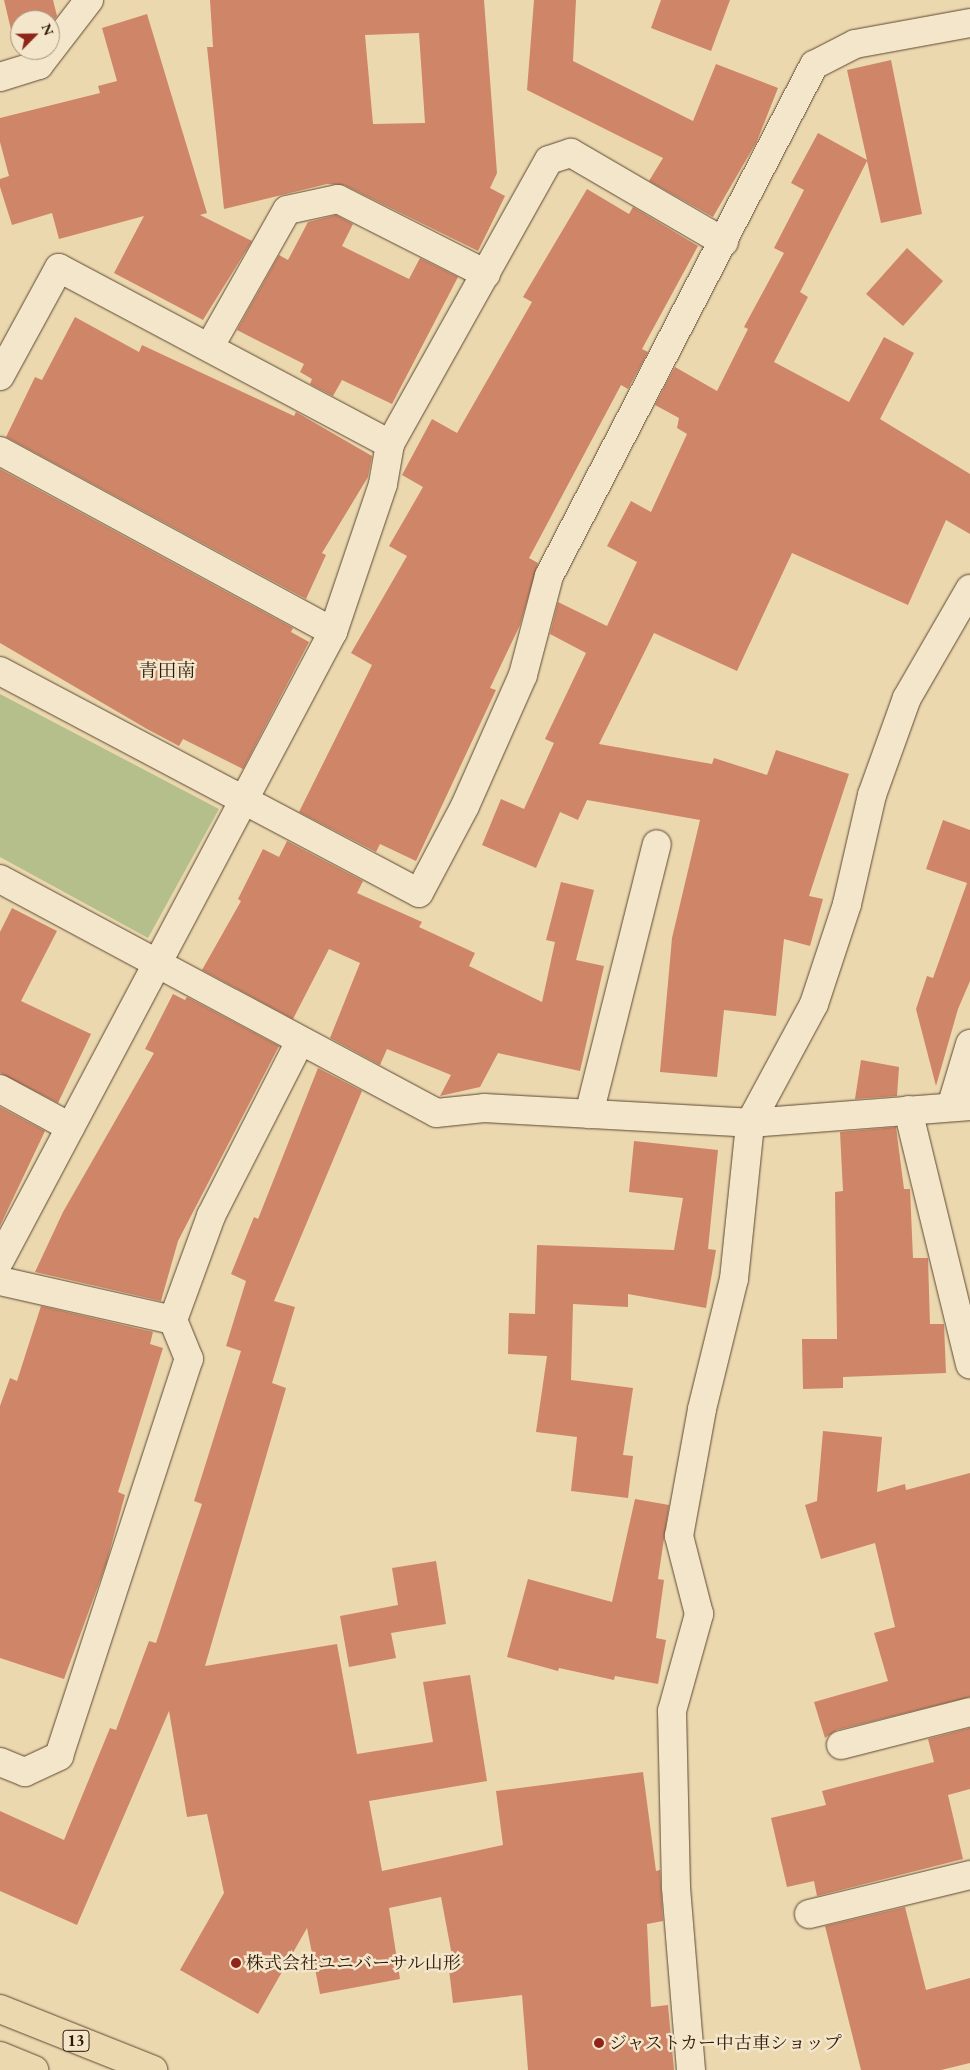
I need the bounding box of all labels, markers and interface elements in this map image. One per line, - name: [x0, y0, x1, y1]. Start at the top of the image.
- north arrow: [10, 10, 60, 60]
- text: N: [37, 21, 58, 38]
- district label: 青田南: [139, 660, 195, 682]
- place label: 株式会社ユニバーサル山形: [246, 1952, 462, 1974]
- marker: 株式会社ユニバーサル山形: [230, 1957, 242, 1969]
- road number: 13: [62, 2028, 90, 2054]
- place label: ジャストカー中古車ショップ: [609, 2032, 843, 2054]
- marker: ジャストカー中古車ショップ: [593, 2037, 605, 2049]

